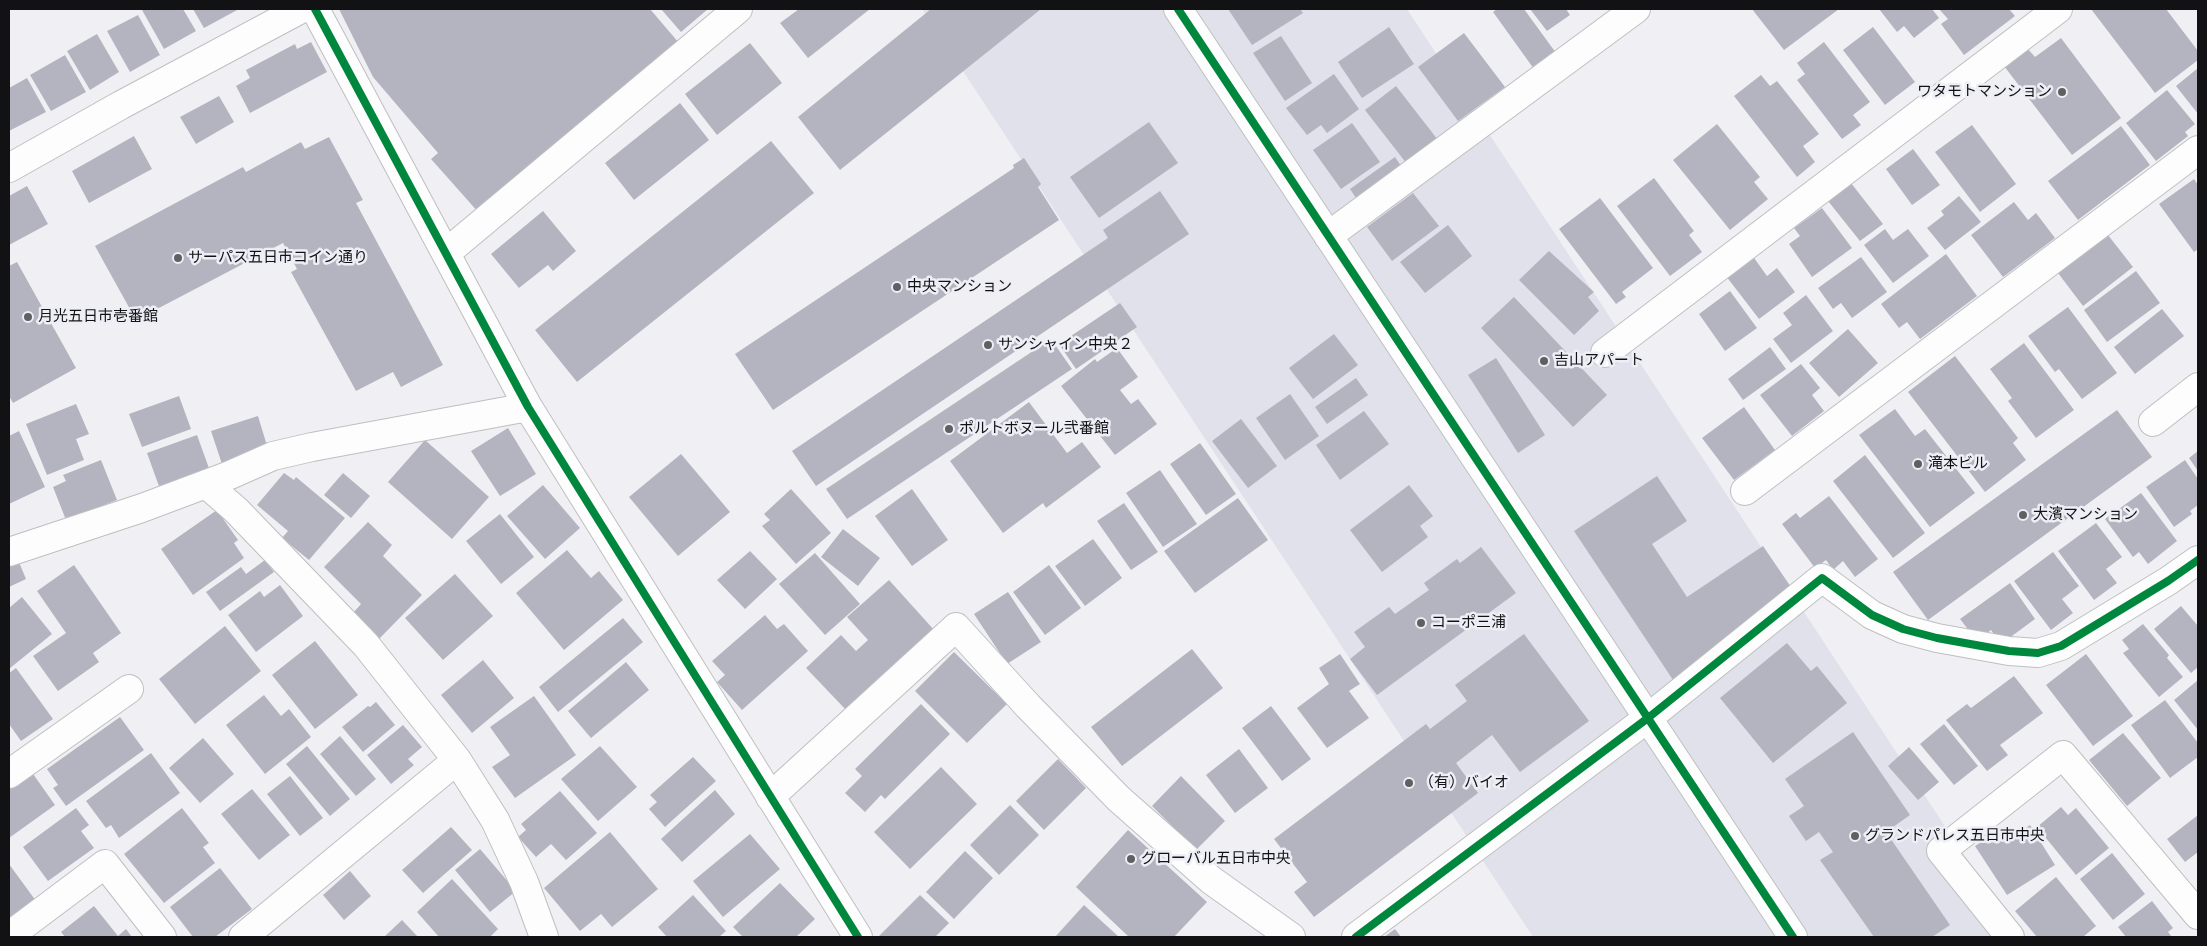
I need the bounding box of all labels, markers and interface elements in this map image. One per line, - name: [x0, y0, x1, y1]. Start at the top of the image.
- place label: ワタモトマンション: [1917, 83, 2052, 101]
- marker: ワタモトマンション: [2056, 86, 2068, 98]
- place label: サーパス五日市コイン通り: [188, 249, 368, 267]
- marker: サーパス五日市コイン通り: [172, 252, 184, 264]
- place label: 中央マンション: [907, 278, 1012, 296]
- marker: 中央マンション: [891, 281, 903, 293]
- place label: 月光五日市壱番館: [38, 308, 158, 326]
- marker: 月光五日市壱番館: [22, 311, 34, 323]
- place label: サンシャイン中央２: [998, 336, 1133, 354]
- marker: サンシャイン中央２: [982, 339, 994, 351]
- place label: 吉山アパート: [1554, 352, 1644, 370]
- marker: 吉山アパート: [1538, 355, 1550, 367]
- place label: ポルトボヌール弐番館: [959, 420, 1109, 438]
- marker: ポルトボヌール弐番館: [943, 423, 955, 435]
- place label: 滝本ビル: [1928, 455, 1988, 473]
- marker: 滝本ビル: [1912, 458, 1924, 470]
- place label: 大濱マンション: [2033, 506, 2138, 524]
- marker: 大濱マンション: [2017, 509, 2029, 521]
- place label: コーポ三浦: [1431, 614, 1506, 632]
- marker: コーポ三浦: [1415, 617, 1427, 629]
- place label: （有）バイオ: [1419, 774, 1509, 792]
- marker: （有）バイオ: [1403, 777, 1415, 789]
- place label: グランドパレス五日市中央: [1865, 827, 2045, 845]
- marker: グランドパレス五日市中央: [1849, 830, 1861, 842]
- place label: グローバル五日市中央: [1141, 850, 1291, 868]
- marker: グローバル五日市中央: [1125, 853, 1137, 865]

